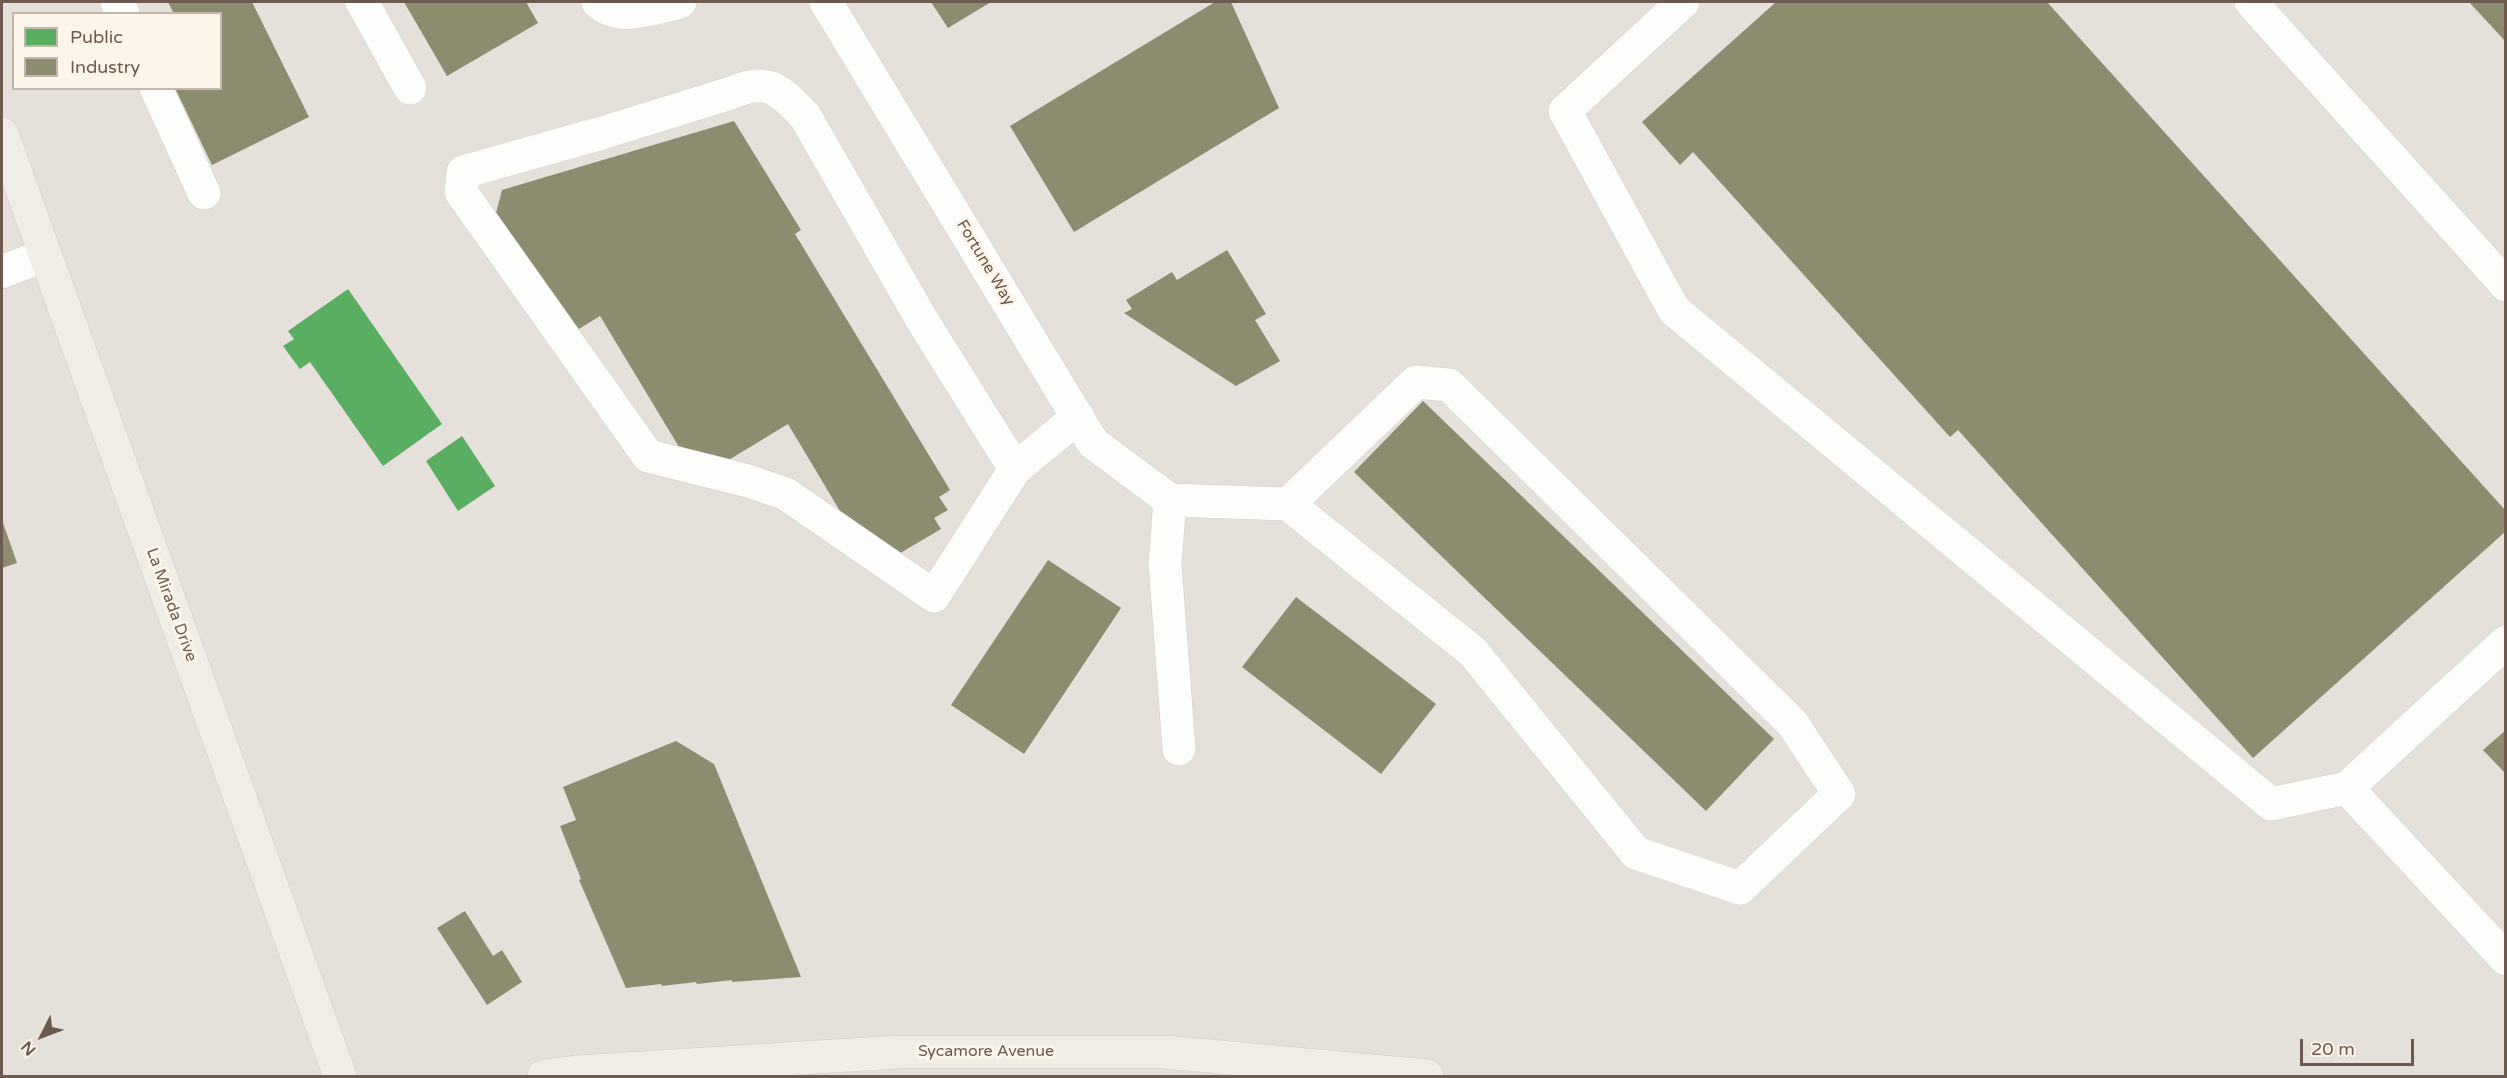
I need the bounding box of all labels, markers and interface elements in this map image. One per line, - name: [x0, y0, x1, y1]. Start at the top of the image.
- legend: [12, 12, 222, 90]
- text: Public: [70, 26, 123, 48]
- text: Industry: [70, 56, 140, 78]
- street label: Fortune Way: [952, 217, 1018, 309]
- street label: La Mirada Drive: [142, 546, 200, 664]
- north arrow: [12, 1006, 72, 1066]
- scale bar: [2303, 1027, 2417, 1065]
- text: N: [17, 1037, 40, 1060]
- text: 20 m: [2311, 1038, 2355, 1060]
- street label: Sycamore Avenue: [918, 1042, 1054, 1062]

